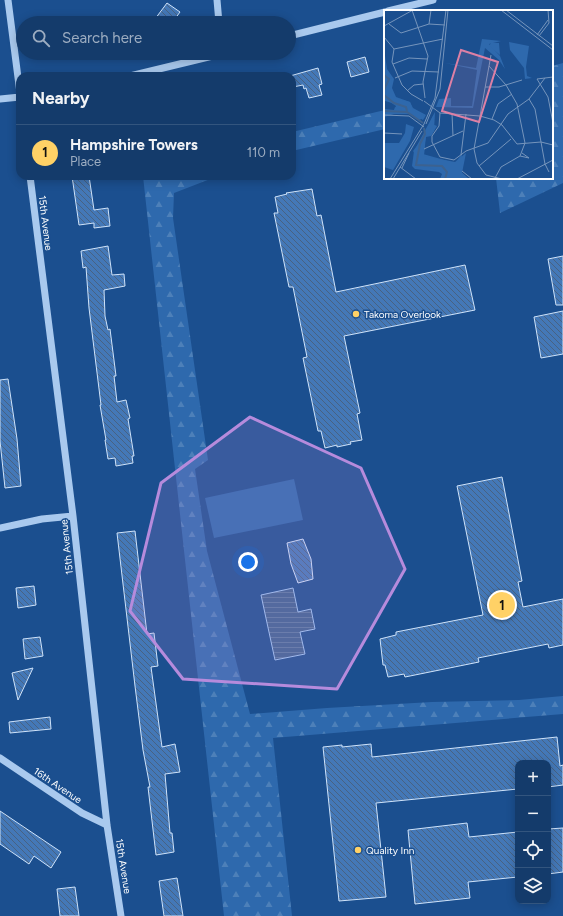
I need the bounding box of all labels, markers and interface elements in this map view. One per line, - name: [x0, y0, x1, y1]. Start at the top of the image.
- inset map: [384, 10, 553, 179]
- search box: [16, 16, 296, 60]
- icon: search: [30, 27, 52, 49]
- text: Search here: [62, 29, 142, 47]
- text: Nearby: [32, 88, 90, 108]
- text: Hampshire Towers: [70, 136, 198, 154]
- text: 1: [42, 145, 48, 160]
- text: 110 m: [247, 145, 280, 160]
- text: Place: [70, 154, 101, 169]
- street label: 15th Avenue: [36, 195, 55, 252]
- place label: Takoma Overlook: [364, 308, 441, 321]
- marker: Takoma Overlook: [351, 309, 361, 319]
- street label: 15th Avenue: [57, 518, 76, 575]
- your location: [238, 552, 258, 572]
- pin: 1: [489, 590, 515, 620]
- map controls: [515, 760, 551, 904]
- button: +: [515, 760, 551, 796]
- street label: 16th Avenue: [31, 765, 85, 807]
- button: −: [515, 796, 551, 832]
- button: locate: [515, 832, 551, 868]
- street label: 15th Avenue: [113, 838, 134, 895]
- place label: Quality Inn: [366, 844, 415, 857]
- marker: Quality Inn: [353, 845, 363, 855]
- button: layers: [515, 868, 551, 904]

